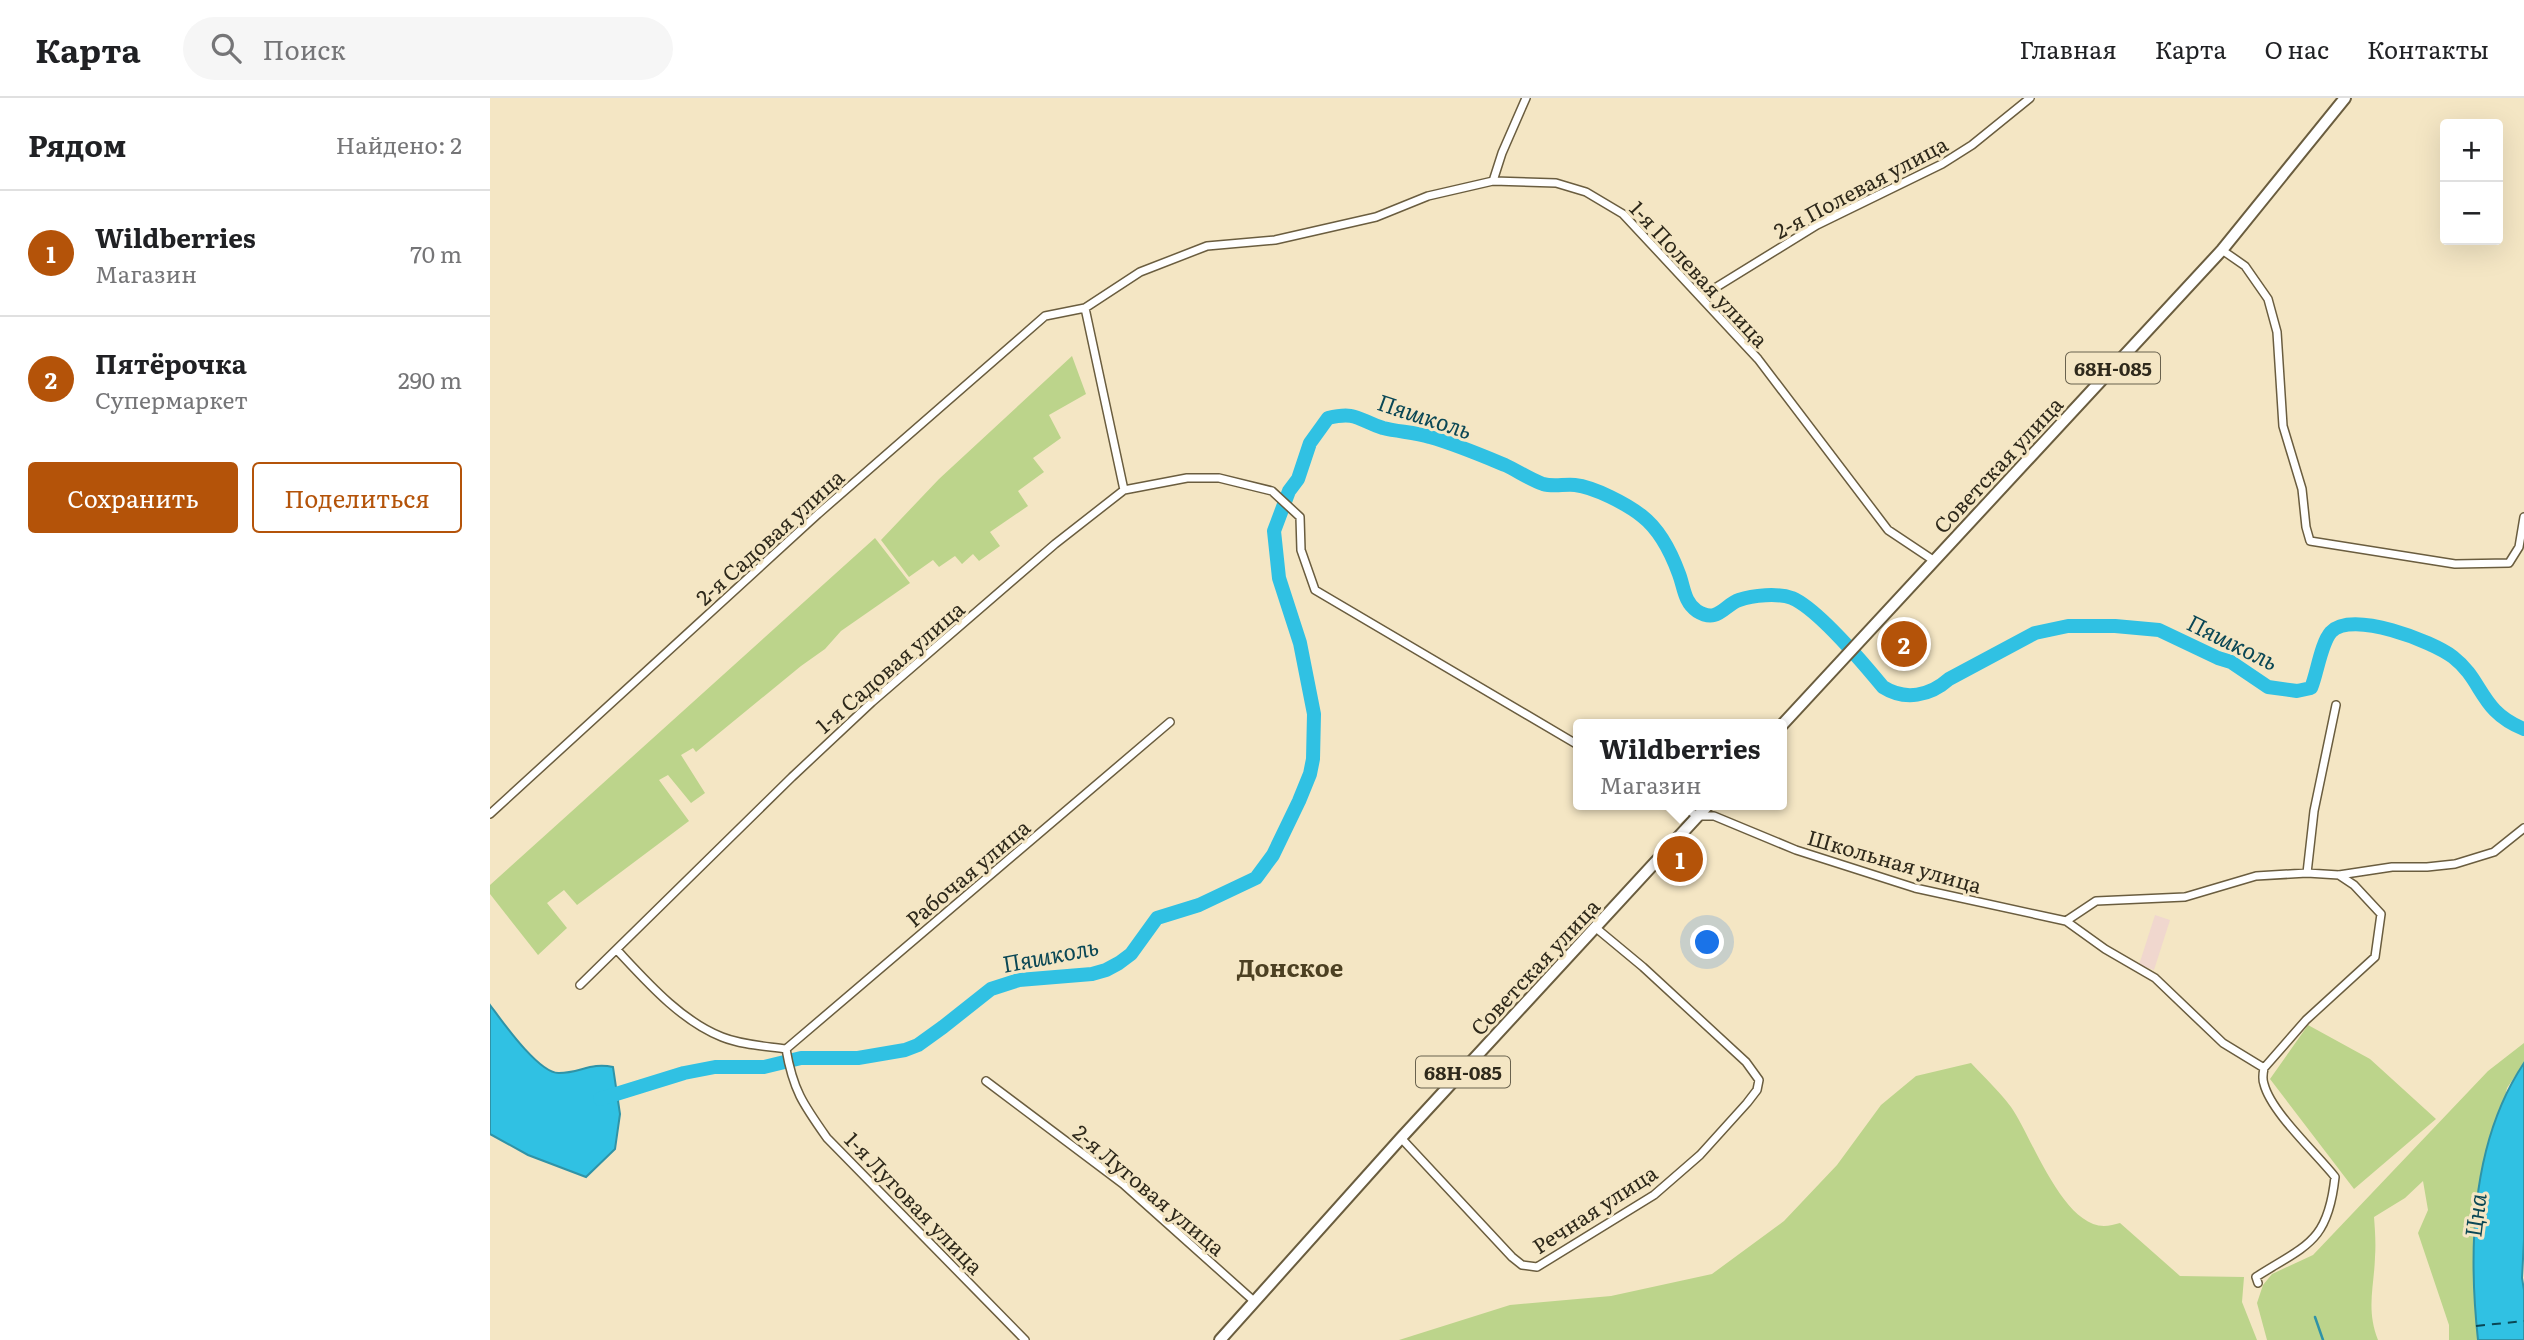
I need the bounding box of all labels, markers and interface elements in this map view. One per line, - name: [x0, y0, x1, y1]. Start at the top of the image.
- search box: [183, 17, 673, 80]
- text: Карта: [35, 24, 141, 73]
- icon: search: [207, 29, 245, 67]
- text: Поиск: [263, 29, 346, 68]
- text: Главная: [2019, 31, 2117, 66]
- text: Карта: [2155, 31, 2227, 66]
- text: О нас: [2265, 31, 2329, 66]
- text: Контакты: [2367, 31, 2489, 66]
- map controls: [2440, 119, 2503, 245]
- button: +: [2440, 119, 2503, 182]
- text: Рядом: [28, 122, 126, 166]
- text: Найдено: 2: [336, 127, 462, 161]
- street label: 2-я Полевая улица: [1767, 127, 1953, 245]
- button: −: [2440, 182, 2503, 245]
- street label: 1-я Полевая улица: [1624, 193, 1777, 354]
- text: Wildberries: [95, 217, 256, 256]
- text: 1: [46, 236, 56, 270]
- text: 70 m: [410, 236, 462, 270]
- text: Магазин: [95, 256, 197, 290]
- text: Пятёрочка: [95, 343, 247, 382]
- road number: 68Н-085: [2066, 352, 2160, 384]
- text: 2: [45, 362, 57, 396]
- text: 290 m: [398, 362, 462, 396]
- text: Супермаркет: [95, 382, 248, 416]
- water label: Пяшколь: [1374, 384, 1477, 446]
- street label: Советская улица: [1925, 388, 2069, 539]
- street label: 2-я Садовая улица: [688, 460, 851, 611]
- button: Сохранить: [28, 462, 238, 533]
- button: Поделиться: [252, 462, 462, 533]
- street label: 1-я Садовая улица: [808, 592, 971, 739]
- water label: Пяшколь: [2182, 604, 2284, 678]
- pin: 2: [1881, 618, 1927, 670]
- popup: [1573, 719, 1787, 810]
- text: Wildberries: [1600, 728, 1760, 767]
- text: Магазин: [1600, 767, 1701, 801]
- street label: Рабочая улица: [898, 810, 1036, 933]
- street label: Школьная улица: [1804, 820, 1987, 900]
- pin: 1: [1657, 833, 1703, 885]
- street label: Советская улица: [1462, 890, 1606, 1041]
- your location: [1690, 925, 1724, 959]
- water label: Пяшколь: [999, 928, 1101, 980]
- district label: Донское: [1237, 949, 1343, 984]
- road number: 68Н-085: [1416, 1056, 1510, 1088]
- street label: 2-я Луговая улица: [1067, 1116, 1233, 1262]
- street label: 1-я Луговая улица: [839, 1124, 992, 1281]
- street label: Речная улица: [1525, 1156, 1663, 1260]
- water label: Цна: [2454, 1191, 2494, 1239]

